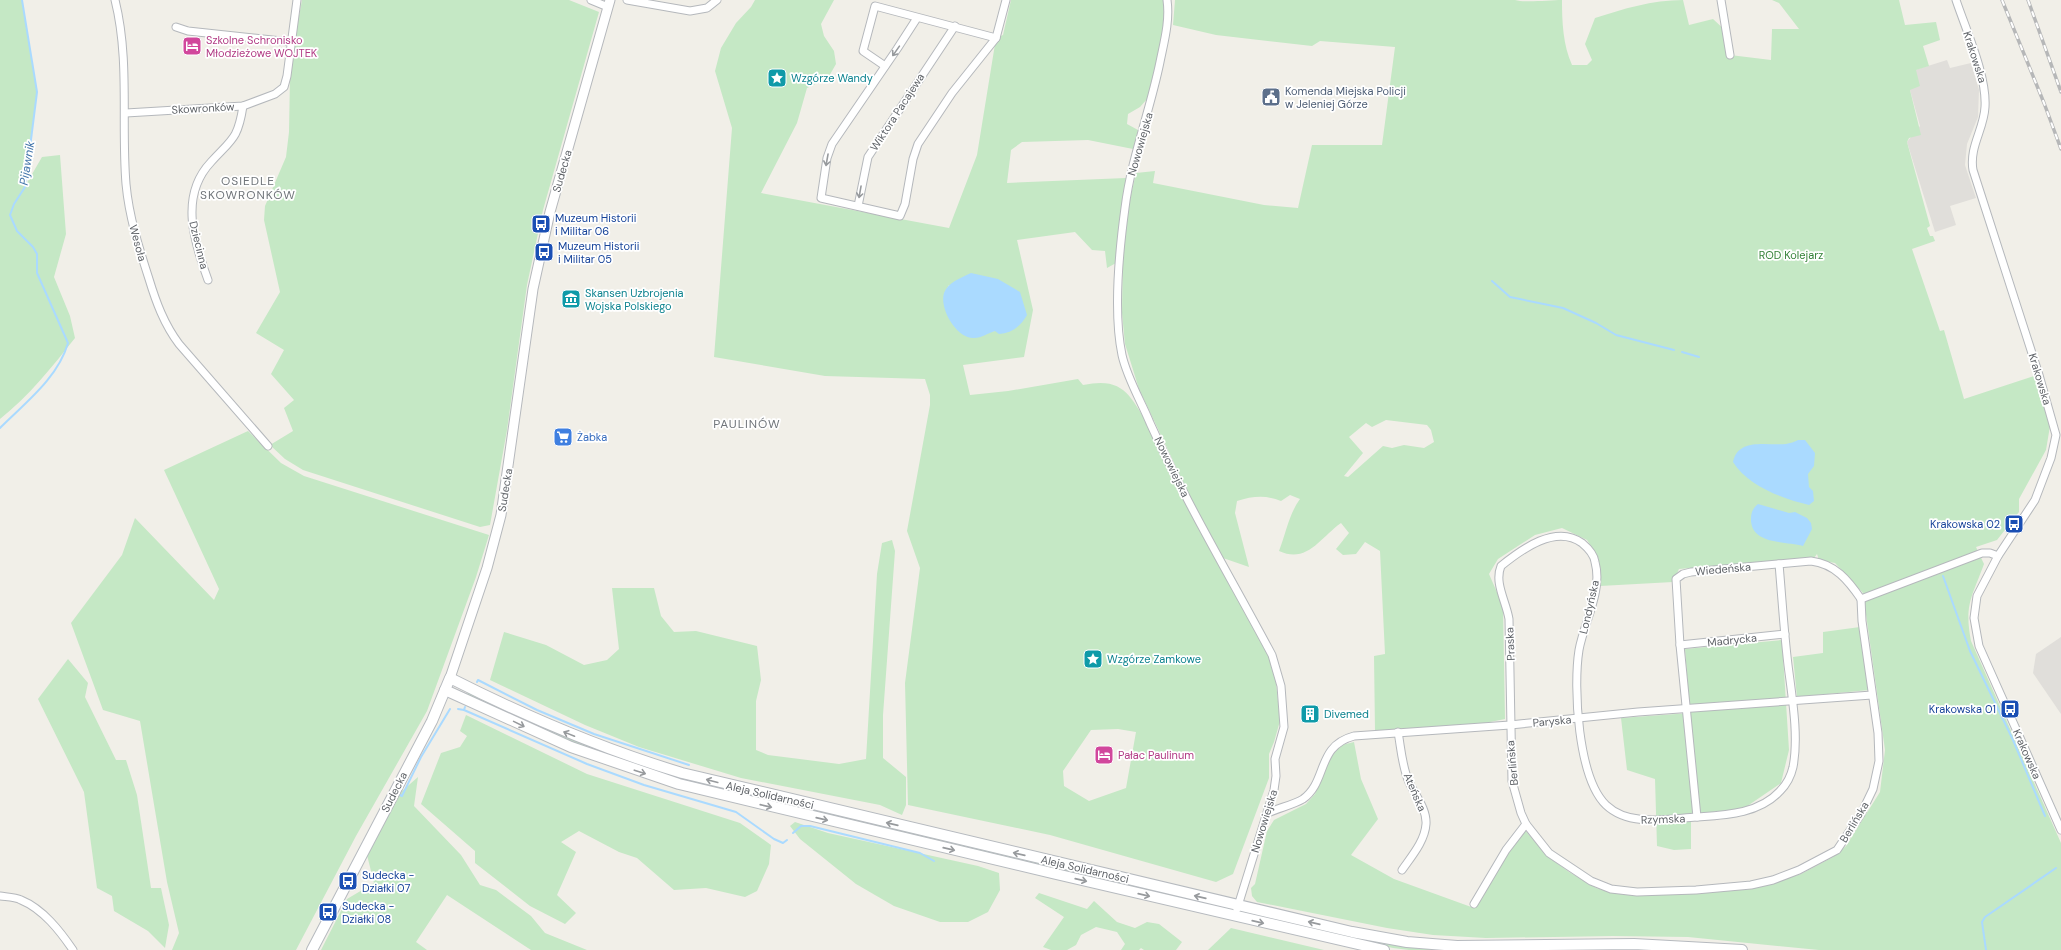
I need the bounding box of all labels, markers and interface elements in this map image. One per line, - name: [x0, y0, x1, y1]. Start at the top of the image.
- street label: Krakowska: [1960, 29, 1990, 85]
- place label: Szkolne Schronisko Młodzieżowe WOJTEK: [206, 33, 318, 60]
- hotel icon: Szkolne Schronisko Młodzieżowe WOJTEK: [181, 35, 203, 57]
- one-way arrow: [892, 45, 900, 56]
- place icon: Wzgórze Wandy: [766, 67, 788, 89]
- place label: Wzgórze Wandy: [791, 71, 873, 85]
- street label: Wiktora Pacajewa: [867, 71, 927, 153]
- place label: Komenda Miejska Policji w Jeleniej Górze: [1285, 84, 1406, 111]
- public building icon: Komenda Miejska Policji w Jeleniej Górze: [1260, 86, 1282, 108]
- street label: Skowronków: [171, 99, 235, 117]
- street label: Nowowiejska: [1124, 111, 1156, 177]
- water label: Pijawnik: [16, 139, 39, 186]
- street label: Sudecka: [549, 148, 575, 194]
- one-way arrow: [823, 153, 831, 166]
- district label: OSIEDLE SKOWRONKÓW: [200, 173, 296, 203]
- one-way arrow: [856, 185, 864, 198]
- place label: Muzeum Historii i Militar 06: [555, 211, 636, 238]
- bus stop icon: Muzeum Historii i Militar 06: [530, 213, 552, 235]
- street label: Dziecinna: [186, 220, 212, 270]
- street label: Wesoła: [126, 223, 150, 263]
- place label: Muzeum Historii i Militar 05: [558, 239, 639, 266]
- bus stop icon: Muzeum Historii i Militar 05: [533, 241, 555, 263]
- park label: ROD Kolejarz: [1759, 248, 1823, 262]
- place label: Skansen Uzbrojenia Wojska Polskiego: [585, 286, 684, 313]
- museum icon: Skansen Uzbrojenia Wojska Polskiego: [560, 288, 582, 310]
- street label: Krakowska: [2026, 351, 2054, 407]
- district label: PAULINÓW: [713, 416, 781, 432]
- supermarket icon: Żabka: [552, 426, 574, 448]
- place label: Żabka: [577, 430, 607, 444]
- street label: Nowowiejska: [1151, 435, 1193, 499]
- street label: Sudecka: [495, 467, 515, 513]
- bus stop icon: Krakowska 02: [2003, 513, 2025, 535]
- place label: Krakowska 02: [1930, 517, 2000, 531]
- street label: Wiedeńska: [1694, 560, 1752, 578]
- street label: Londyńska: [1576, 579, 1602, 635]
- street label: Praska: [1502, 627, 1518, 661]
- street label: Madrycka: [1707, 630, 1757, 650]
- place icon: Wzgórze Zamkowe: [1082, 648, 1104, 670]
- place label: Wzgórze Zamkowe: [1107, 652, 1201, 666]
- bus stop icon: Krakowska 01: [1999, 698, 2021, 720]
- place label: Krakowska 01: [1929, 702, 1996, 716]
- building icon: Divemed: [1299, 703, 1321, 725]
- place label: Divemed: [1324, 707, 1369, 721]
- street label: Paryska: [1532, 712, 1572, 730]
- one-way arrow: [513, 721, 525, 728]
- street label: Krakowska: [2010, 727, 2044, 781]
- one-way arrow: [564, 729, 576, 737]
- street label: Berlińska: [1503, 740, 1521, 786]
- hotel icon: Pałac Paulinum: [1093, 744, 1115, 766]
- place label: Pałac Paulinum: [1118, 748, 1194, 762]
- street label: Sudecka: [378, 769, 410, 815]
- one-way arrow: [633, 769, 646, 776]
- street label: Ateńska: [1401, 771, 1429, 813]
- one-way arrow: [705, 777, 718, 784]
- street label: Aleja Solidarności: [725, 778, 815, 812]
- street label: Nowowiejska: [1248, 788, 1280, 854]
- street label: Berlińska: [1836, 799, 1872, 845]
- one-way arrow: [760, 803, 773, 810]
- street label: Rzymska: [1641, 811, 1685, 827]
- one-way arrow: [816, 816, 829, 823]
- one-way arrow: [886, 820, 899, 828]
- one-way arrow: [942, 846, 955, 853]
- one-way arrow: [1013, 849, 1026, 857]
- street label: Aleja Solidarności: [1040, 852, 1130, 886]
- place label: Sudecka - Działki 07: [362, 868, 415, 895]
- bus stop icon: Sudecka - Działki 07: [337, 870, 359, 892]
- one-way arrow: [1074, 877, 1087, 885]
- one-way arrow: [1138, 892, 1151, 900]
- one-way arrow: [1194, 892, 1207, 900]
- place label: Sudecka - Działki 08: [342, 899, 395, 926]
- bus stop icon: Sudecka - Działki 08: [317, 901, 339, 923]
- one-way arrow: [1251, 918, 1264, 926]
- one-way arrow: [1308, 919, 1321, 927]

